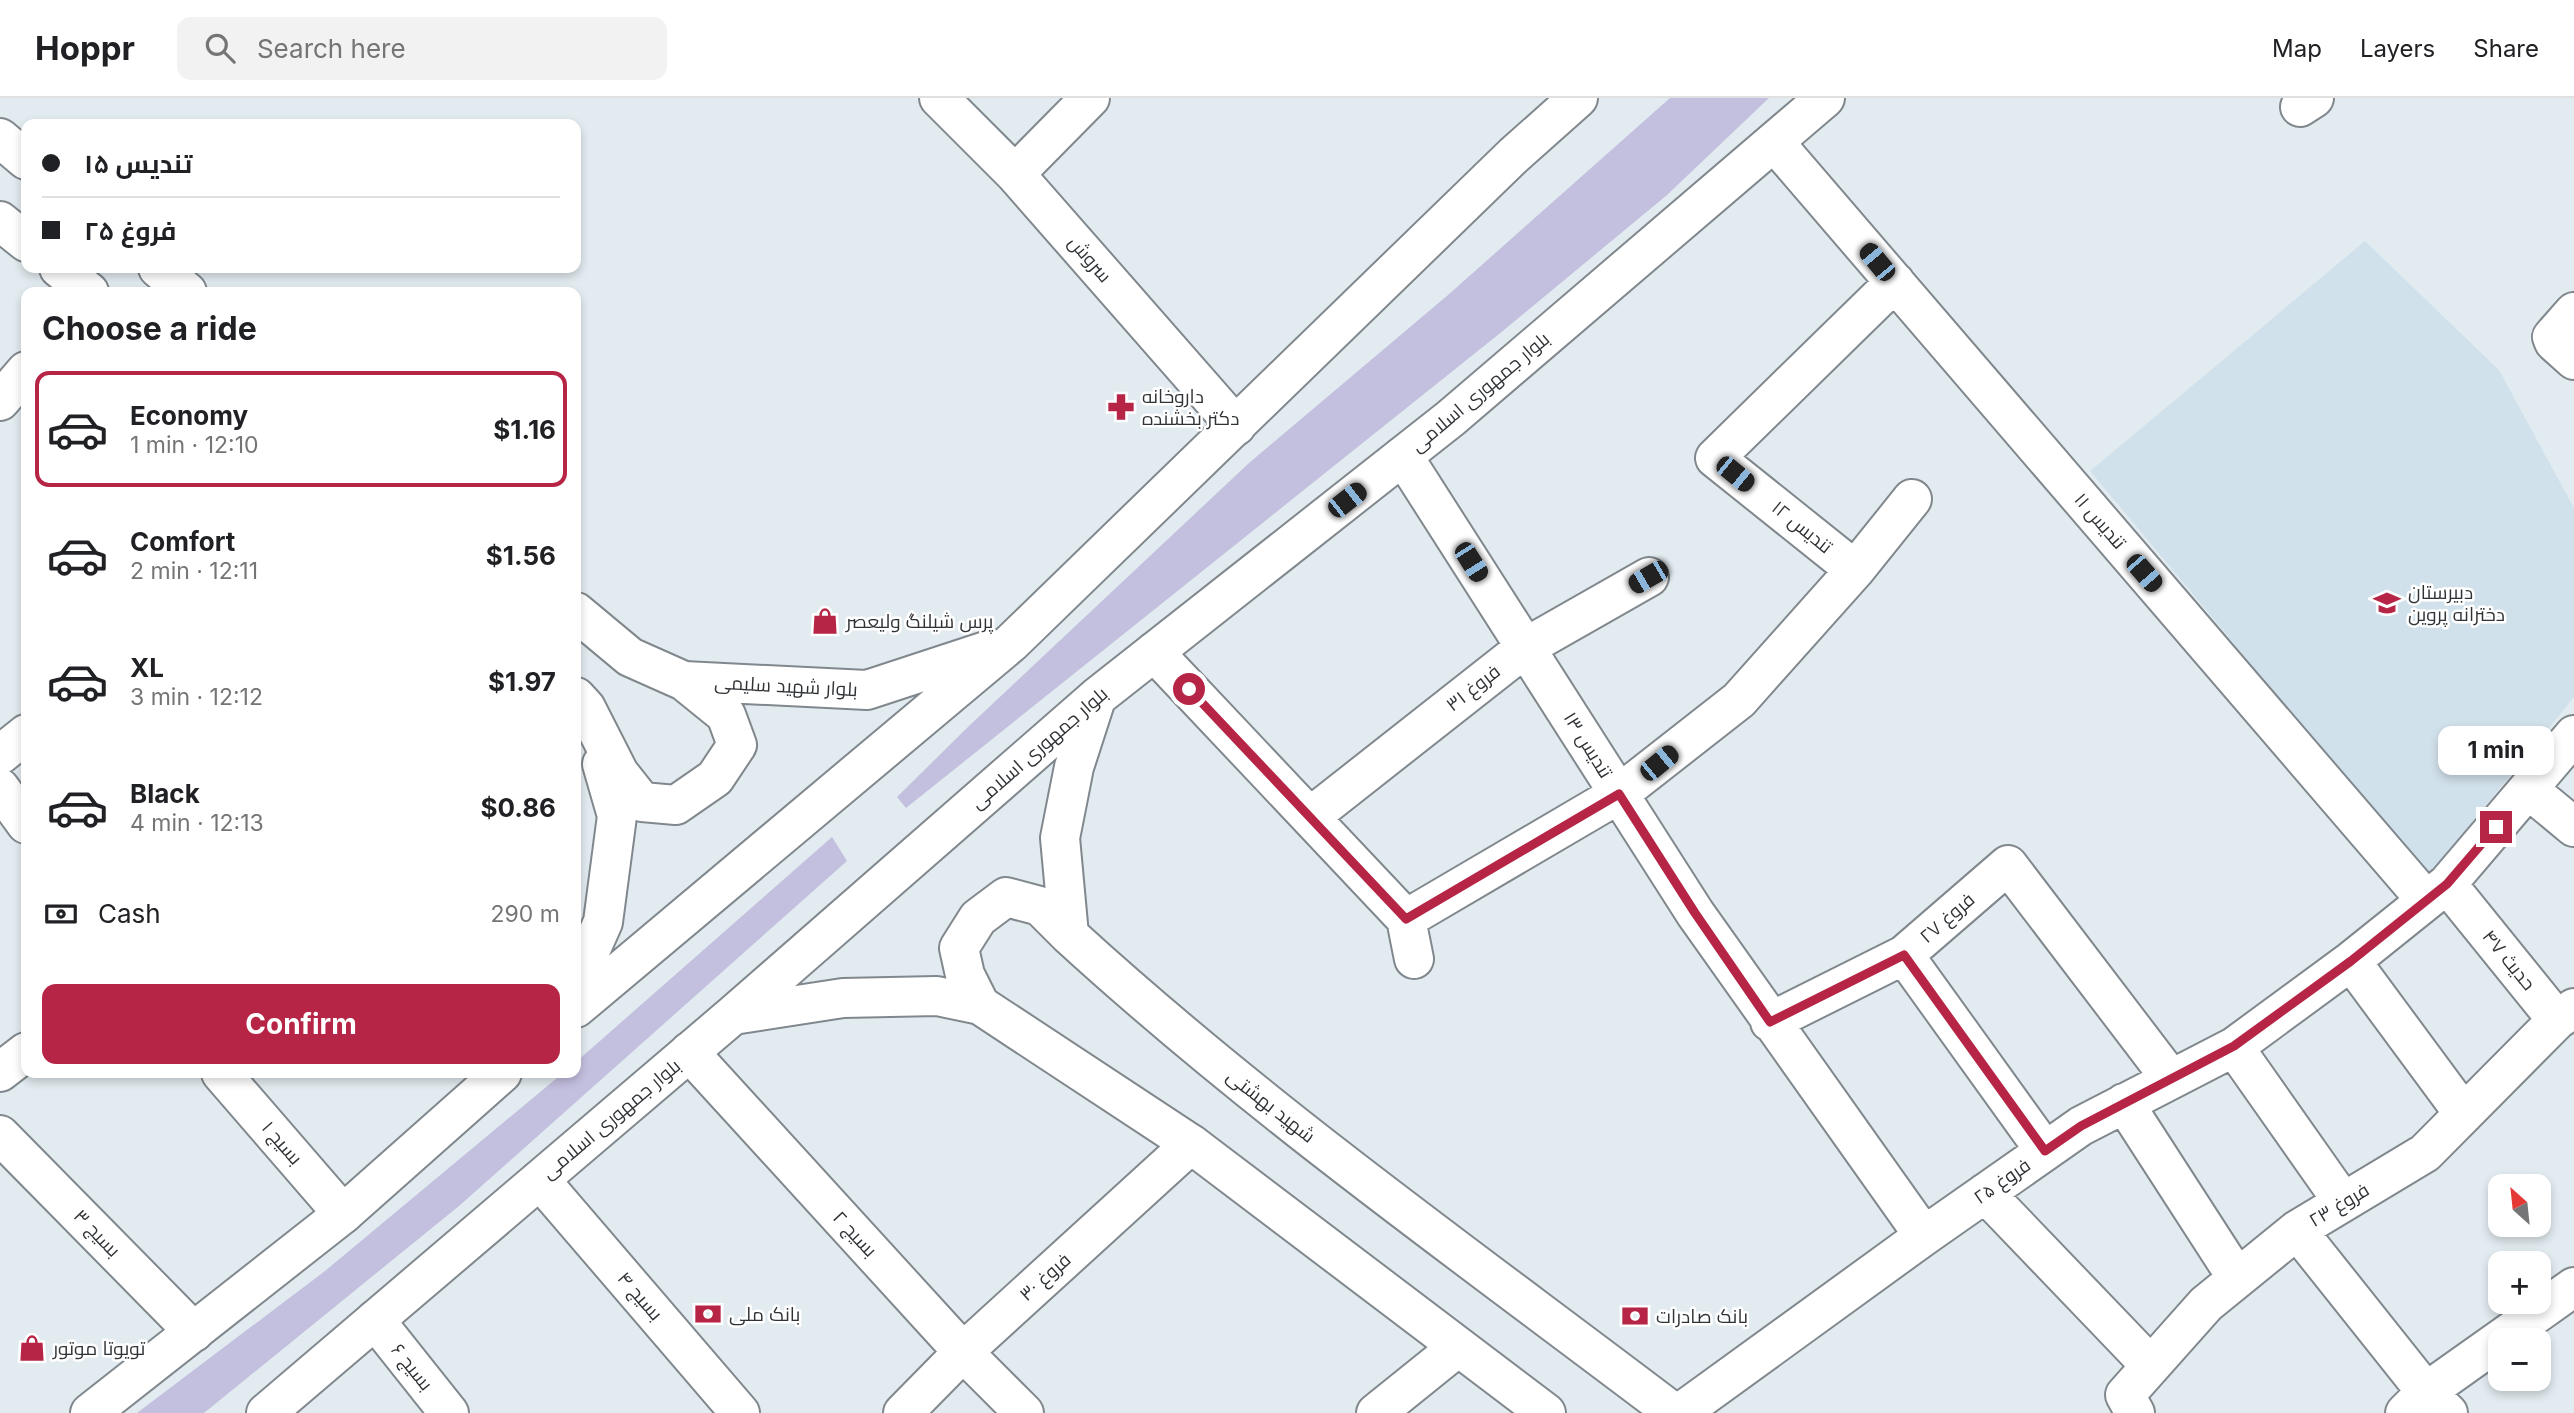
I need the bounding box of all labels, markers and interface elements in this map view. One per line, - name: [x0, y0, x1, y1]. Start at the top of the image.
- search box: [177, 17, 667, 80]
- text: Hoppr: [35, 28, 135, 68]
- icon: search: [201, 29, 239, 67]
- text: Search here: [257, 33, 406, 64]
- text: Map: [2272, 34, 2322, 63]
- text: Layers: [2360, 34, 2435, 63]
- text: Share: [2473, 34, 2539, 63]
- text: تندیس ۱۵: [84, 148, 192, 179]
- text: فروغ ۲۵: [84, 215, 176, 246]
- street label: سروش: [1063, 231, 1117, 287]
- car: [1856, 239, 1899, 285]
- text: Choose a ride: [42, 309, 257, 348]
- street label: بلوار جمهوری اسلامی: [1406, 327, 1554, 457]
- place label: داروخانه دکتر بخشنده: [1142, 385, 1239, 430]
- pharmacy icon: داروخانه دکتر بخشنده: [1106, 392, 1136, 422]
- icon: car: [46, 398, 109, 461]
- text: Economy: [130, 400, 248, 431]
- text: $1.16: [493, 414, 556, 445]
- text: 1 min · 12:10: [130, 431, 259, 459]
- car: [1713, 453, 1758, 495]
- car: [1324, 479, 1371, 521]
- street label: تندیس ۱۱: [2069, 488, 2131, 554]
- street label: تندیس ۱۲: [1767, 496, 1837, 558]
- icon: car: [46, 524, 109, 587]
- text: Comfort: [130, 526, 235, 557]
- car: [1451, 539, 1492, 585]
- text: $1.56: [486, 540, 556, 571]
- car: [2123, 550, 2166, 596]
- text: 2 min · 12:11: [130, 557, 258, 585]
- car: [1625, 557, 1672, 597]
- place label: دبیرستان دخترانه پروین: [2408, 581, 2505, 627]
- school or university icon: دبیرستان دخترانه پروین: [2372, 588, 2402, 618]
- shop icon: پرس شیلنگ ولیعصر: [810, 606, 840, 636]
- place label: پرس شیلنگ ولیعصر: [845, 610, 993, 634]
- icon: car: [46, 650, 109, 713]
- text: XL: [130, 652, 164, 683]
- street label: فروغ ۳۱: [1441, 660, 1506, 718]
- text: $1.97: [488, 666, 556, 697]
- street label: بلوار شهید سلیمی: [714, 671, 858, 701]
- route start: [1173, 673, 1205, 705]
- street label: بلوار جمهوری اسلامی: [966, 682, 1112, 814]
- text: 3 min · 12:12: [130, 683, 263, 711]
- street label: تندیس ۱۳: [1559, 708, 1617, 782]
- callout: 1 min: [2438, 726, 2554, 774]
- text: 1 min: [2468, 736, 2524, 764]
- car: [1637, 742, 1682, 784]
- icon: car: [46, 776, 109, 839]
- text: Black: [130, 778, 200, 809]
- text: $0.86: [480, 792, 556, 823]
- text: 4 min · 12:13: [130, 809, 264, 837]
- route end: [2480, 811, 2512, 843]
- street label: فروغ ۲۷: [1915, 888, 1980, 950]
- icon: cash: [42, 895, 80, 933]
- text: Cash: [98, 898, 161, 929]
- text: 290 m: [491, 900, 560, 928]
- street label: حدیث ۴۷: [2478, 925, 2540, 995]
- button: Confirm: [42, 984, 560, 1064]
- street label: بلوار جمهوری اسلامی: [537, 1054, 685, 1184]
- street label: شهید بهشتی: [1222, 1064, 1320, 1148]
- street label: بسیج ۱: [255, 1117, 307, 1171]
- street label: فروغ ۲۵: [1969, 1153, 2036, 1210]
- north arrow: [2488, 1174, 2552, 1237]
- map controls: [2488, 1174, 2551, 1391]
- street label: فروغ ۲۳: [2305, 1178, 2374, 1234]
- street label: بسیج ۳: [67, 1204, 125, 1263]
- street label: بسیج ۲: [827, 1206, 882, 1263]
- street label: فروغ ۳۰: [1015, 1248, 1077, 1307]
- button: +: [2488, 1251, 2551, 1314]
- street label: بسیج ۴: [611, 1267, 667, 1326]
- bank icon: بانک ملی: [693, 1299, 723, 1329]
- bank icon: بانک صادرات: [1620, 1301, 1650, 1331]
- place label: بانک ملی: [729, 1303, 800, 1326]
- place label: بانک صادرات: [1656, 1305, 1748, 1328]
- button: −: [2488, 1328, 2551, 1391]
- shop icon: تویوتا موتور: [17, 1333, 47, 1363]
- place label: تویوتا موتور: [52, 1337, 145, 1360]
- street label: بسیج ۶: [385, 1339, 438, 1396]

